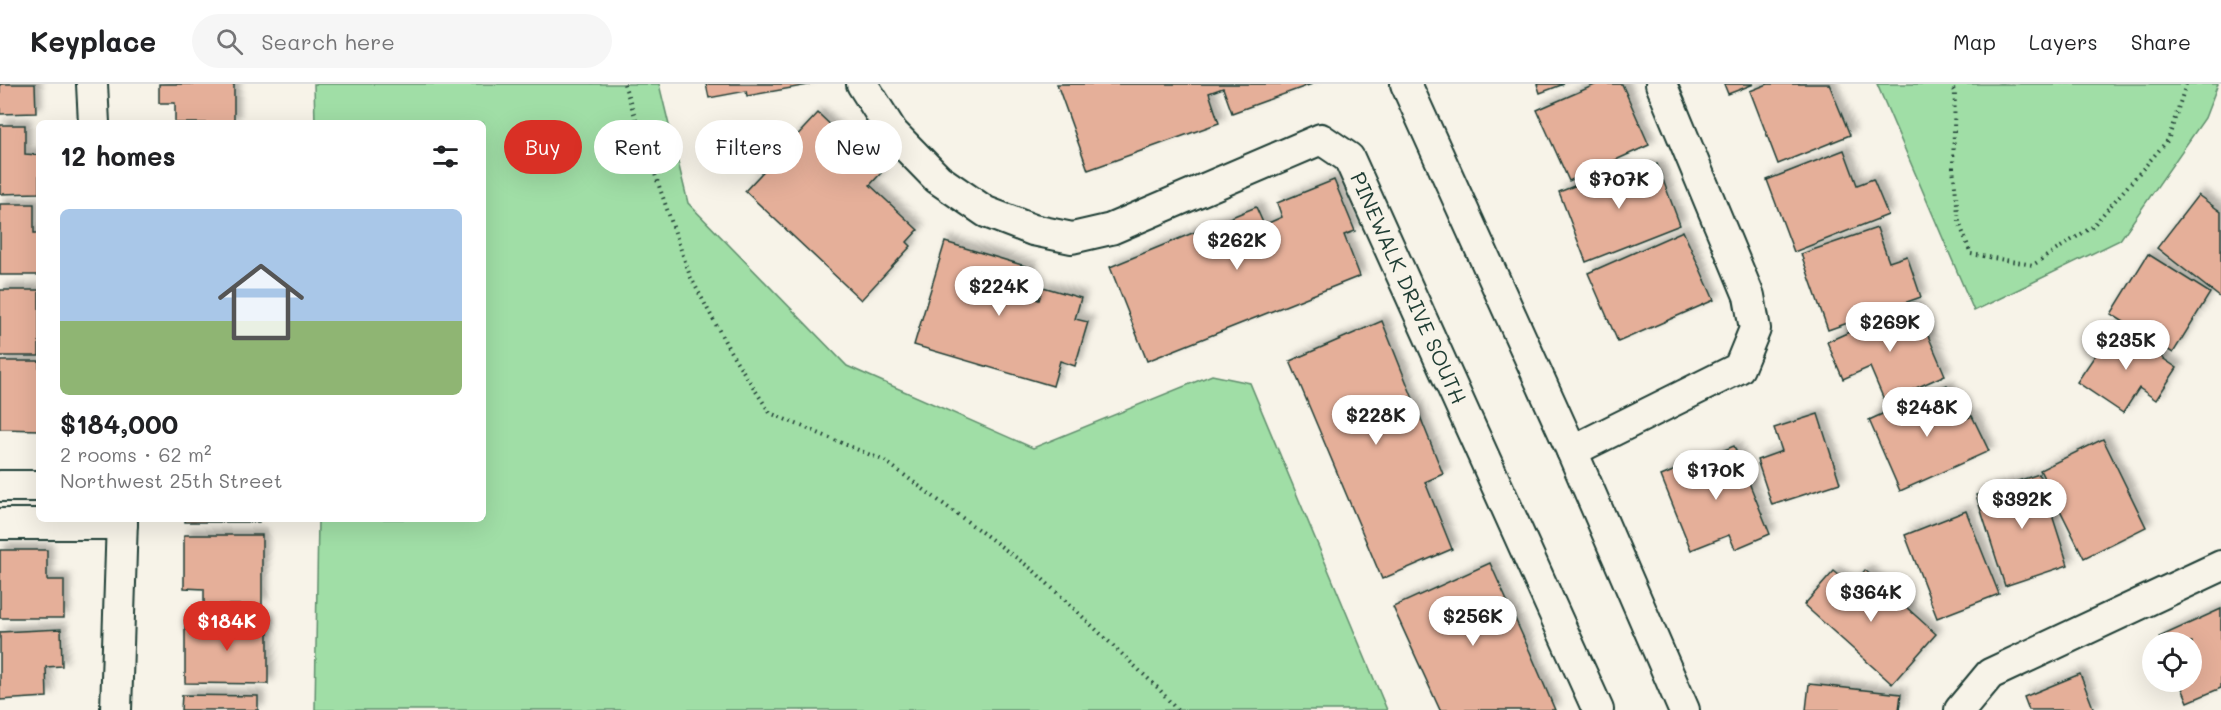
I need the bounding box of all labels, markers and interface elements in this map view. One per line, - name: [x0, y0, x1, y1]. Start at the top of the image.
- search box: [192, 14, 612, 68]
- text: Keyplace: [30, 23, 156, 59]
- icon: search: [213, 25, 246, 58]
- text: Search here: [261, 27, 395, 56]
- text: Map: [1953, 28, 1996, 55]
- text: Layers: [2029, 28, 2098, 55]
- text: Share: [2131, 28, 2191, 55]
- chip: Buy: [504, 120, 582, 174]
- chip: Rent: [594, 120, 683, 174]
- chip: Filters: [695, 120, 803, 174]
- chip: New: [815, 120, 902, 174]
- text: 12 homes: [60, 139, 176, 173]
- icon: filters: [429, 140, 462, 173]
- pin: $707K: [1577, 159, 1661, 210]
- text: $707K: [1589, 165, 1649, 191]
- street label: PINEWALK DRIVE SOUTH: [1345, 167, 1473, 408]
- pin: $262K: [1195, 220, 1279, 271]
- text: $262K: [1207, 226, 1267, 252]
- icon: home: [207, 248, 315, 356]
- pin: $224K: [957, 266, 1041, 317]
- text: $224K: [969, 272, 1029, 298]
- pin: $269K: [1848, 302, 1932, 353]
- text: $269K: [1860, 308, 1920, 334]
- pin: $235K: [2084, 320, 2168, 371]
- text: $235K: [2096, 326, 2156, 352]
- pin: $248K: [1885, 387, 1969, 438]
- text: $248K: [1896, 393, 1958, 419]
- pin: $228K: [1334, 395, 1418, 446]
- text: $228K: [1346, 401, 1406, 427]
- text: $184,000: [60, 407, 178, 441]
- text: 2 rooms · 62 m²: [60, 441, 212, 467]
- pin: $170K: [1674, 450, 1758, 501]
- text: $170K: [1687, 456, 1745, 482]
- text: Northwest 25th Street: [60, 467, 283, 493]
- pin: $392K: [1980, 479, 2064, 530]
- text: $392K: [1992, 485, 2052, 511]
- pin: $364K: [1829, 572, 1913, 623]
- text: $364K: [1840, 578, 1902, 604]
- pin: $256K: [1431, 596, 1515, 647]
- pin: $184K: [185, 601, 269, 652]
- text: $256K: [1443, 602, 1503, 628]
- text: $184K: [197, 607, 257, 633]
- map controls: [2142, 632, 2202, 692]
- button: locate: [2142, 632, 2202, 692]

